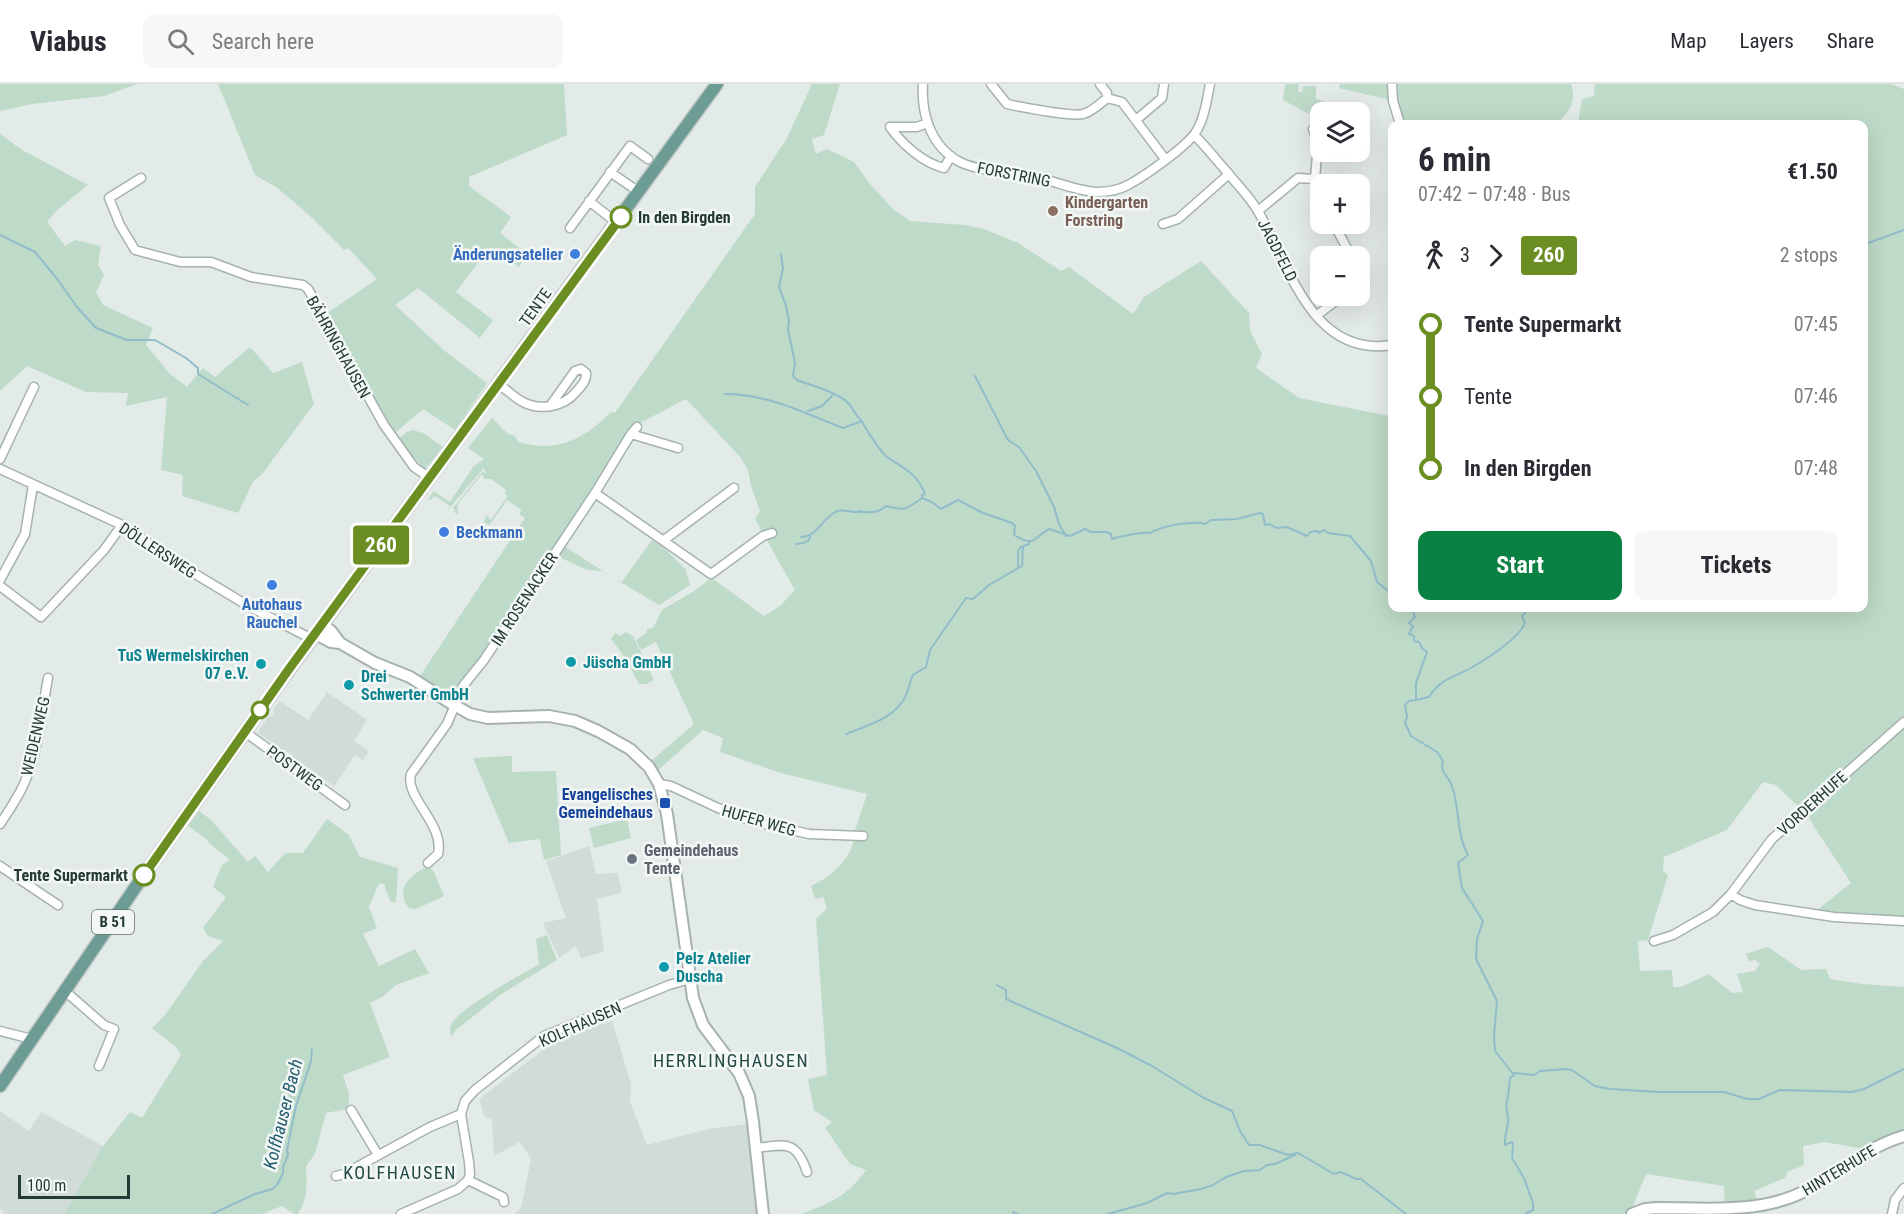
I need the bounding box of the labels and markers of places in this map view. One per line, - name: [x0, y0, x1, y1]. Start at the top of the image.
- place label: Kindergarten Forstring: [1065, 193, 1148, 230]
- marker: Kindergarten Forstring: [1046, 204, 1060, 218]
- marker: In den Birgden: [610, 206, 632, 228]
- place label: In den Birgden: [638, 208, 731, 227]
- place label: Änderungsatelier: [453, 245, 563, 264]
- marker: Änderungsatelier: [568, 247, 582, 261]
- place label: Beckmann: [456, 523, 523, 542]
- marker: Beckmann: [437, 525, 451, 539]
- marker: Autohaus Rauchel: [265, 578, 279, 592]
- place label: Autohaus Rauchel: [242, 595, 302, 632]
- place label: TuS Wermelskirchen 07 e.V.: [118, 646, 249, 683]
- place label: Jüscha GmbH: [583, 653, 671, 672]
- marker: Jüscha GmbH: [564, 655, 578, 669]
- marker: TuS Wermelskirchen 07 e.V.: [254, 657, 268, 671]
- place label: Drei Schwerter GmbH: [361, 667, 469, 704]
- marker: Drei Schwerter GmbH: [342, 678, 356, 692]
- unlabelled marker: [251, 701, 269, 719]
- place label: Evangelisches Gemeindehaus: [558, 785, 653, 822]
- marker: Evangelisches Gemeindehaus: [658, 796, 672, 810]
- place label: Gemeindehaus Tente: [644, 841, 739, 878]
- marker: Gemeindehaus Tente: [625, 852, 639, 866]
- marker: Tente Supermarkt: [133, 864, 155, 886]
- place label: Tente Supermarkt: [14, 866, 128, 885]
- place label: Pelz Atelier Duscha: [676, 949, 751, 986]
- marker: Pelz Atelier Duscha: [657, 960, 671, 974]

